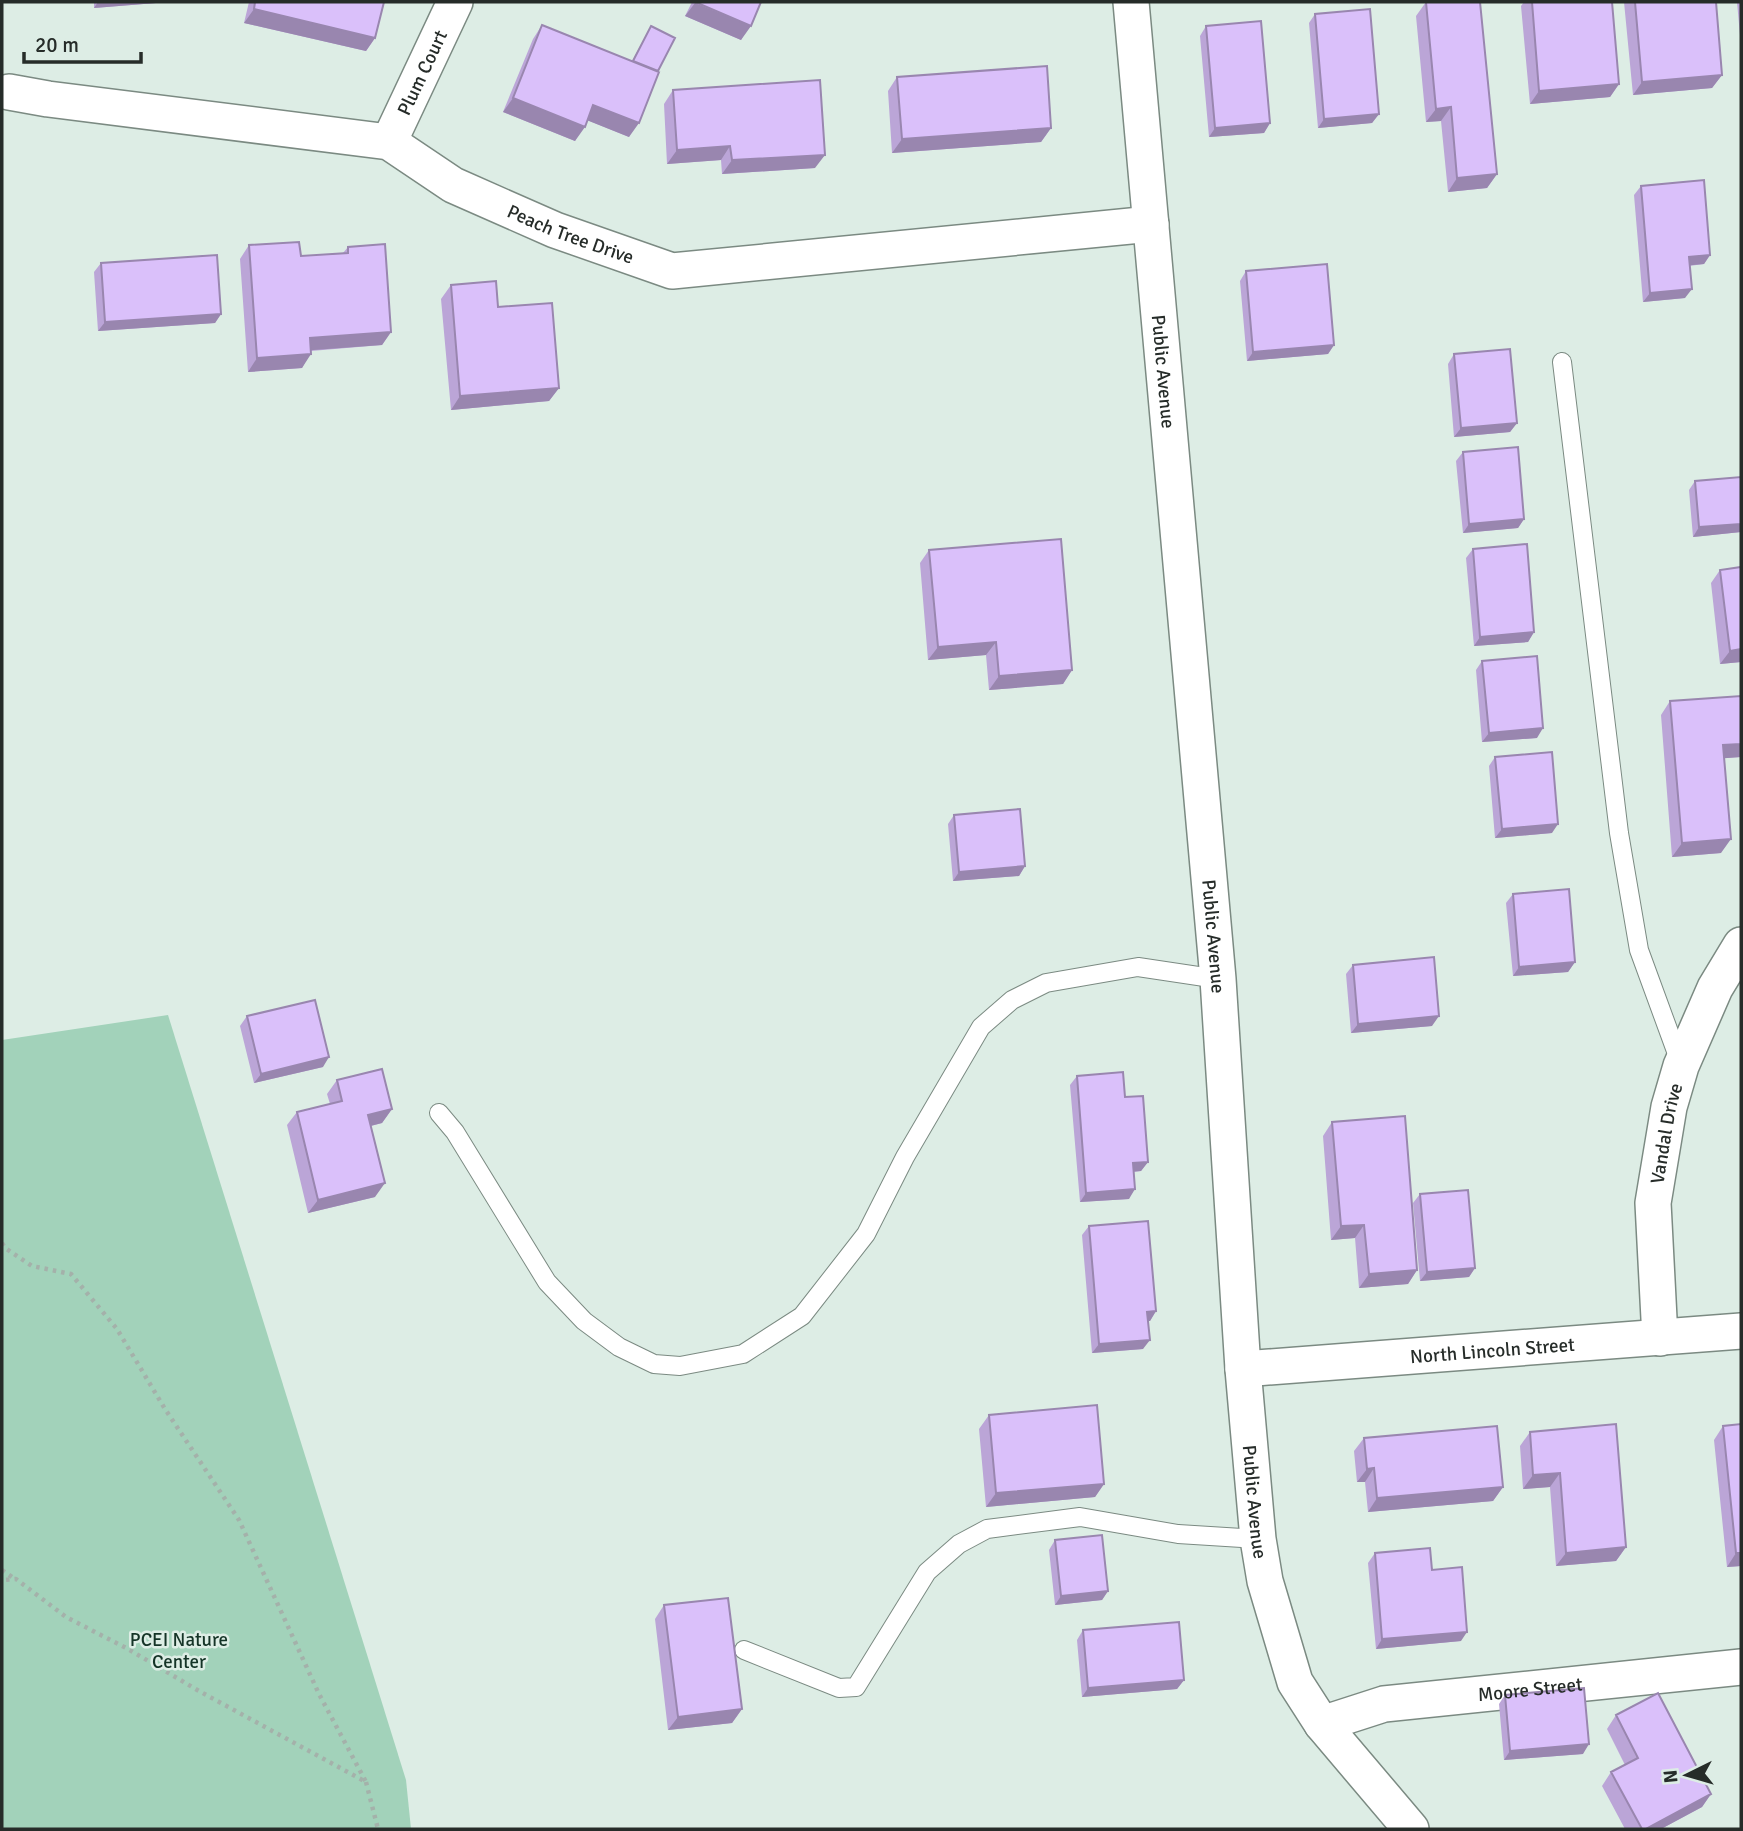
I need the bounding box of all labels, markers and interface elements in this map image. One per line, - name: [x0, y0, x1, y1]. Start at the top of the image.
- scale bar: [24, 21, 142, 65]
- street label: Plum Court: [392, 26, 453, 119]
- text: 20 m: [35, 32, 79, 58]
- street label: Peach Tree Drive: [503, 199, 637, 270]
- street label: Public Avenue: [1146, 314, 1180, 430]
- street label: Public Avenue: [1196, 878, 1230, 994]
- street label: Vandal Drive: [1645, 1080, 1688, 1186]
- street label: North Lincoln Street: [1409, 1333, 1576, 1369]
- street label: Public Avenue: [1237, 1444, 1272, 1561]
- park label: PCEI Nature Center: [130, 1628, 228, 1674]
- street label: Moore Street: [1477, 1672, 1584, 1707]
- north arrow: [1652, 1740, 1722, 1810]
- text: N: [1659, 1769, 1684, 1784]

